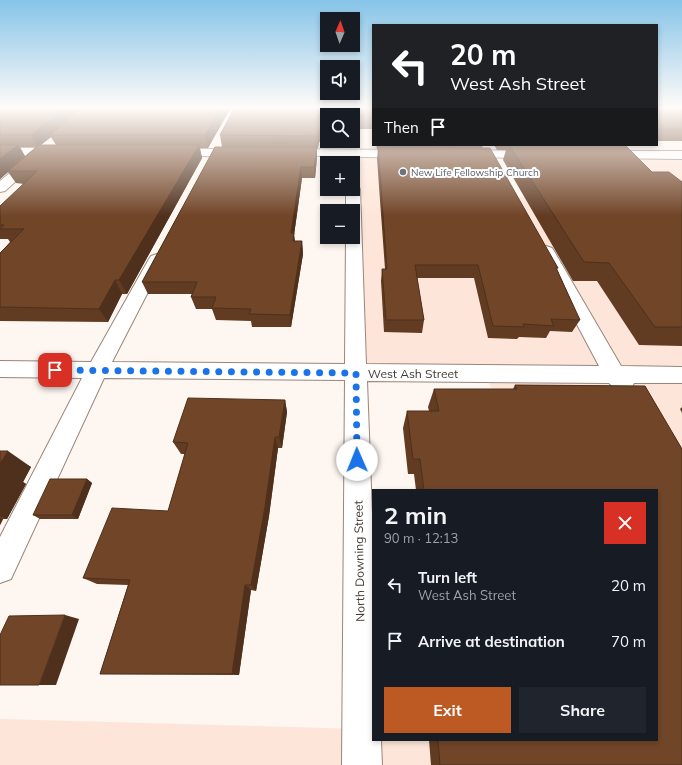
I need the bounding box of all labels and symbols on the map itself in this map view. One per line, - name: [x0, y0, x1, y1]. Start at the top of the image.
- north arrow: [320, 12, 360, 52]
- place label: New Life Fellowship Church: [411, 166, 539, 179]
- marker: New Life Fellowship Church: [398, 167, 408, 177]
- pin: [38, 353, 72, 387]
- street label: West Ash Street: [368, 366, 458, 381]
- position arrow: [336, 439, 378, 481]
- street label: North Downing Street: [350, 500, 368, 622]

